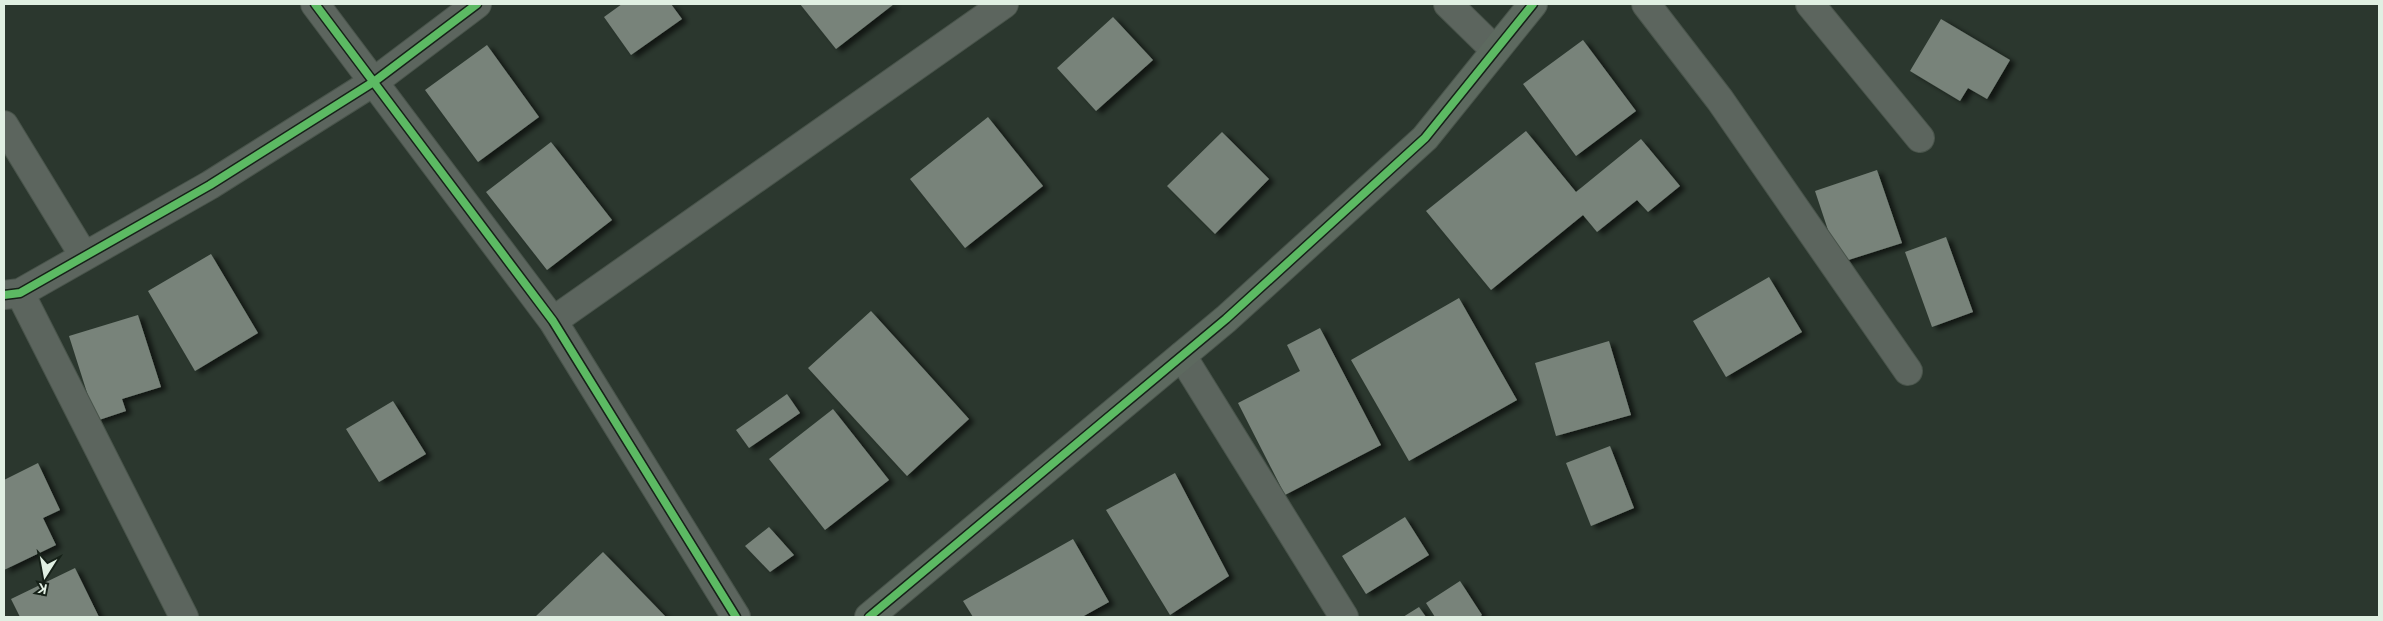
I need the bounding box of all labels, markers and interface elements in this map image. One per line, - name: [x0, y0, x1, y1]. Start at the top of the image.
- north arrow: [20, 551, 70, 601]
- text: K: [36, 579, 49, 598]

